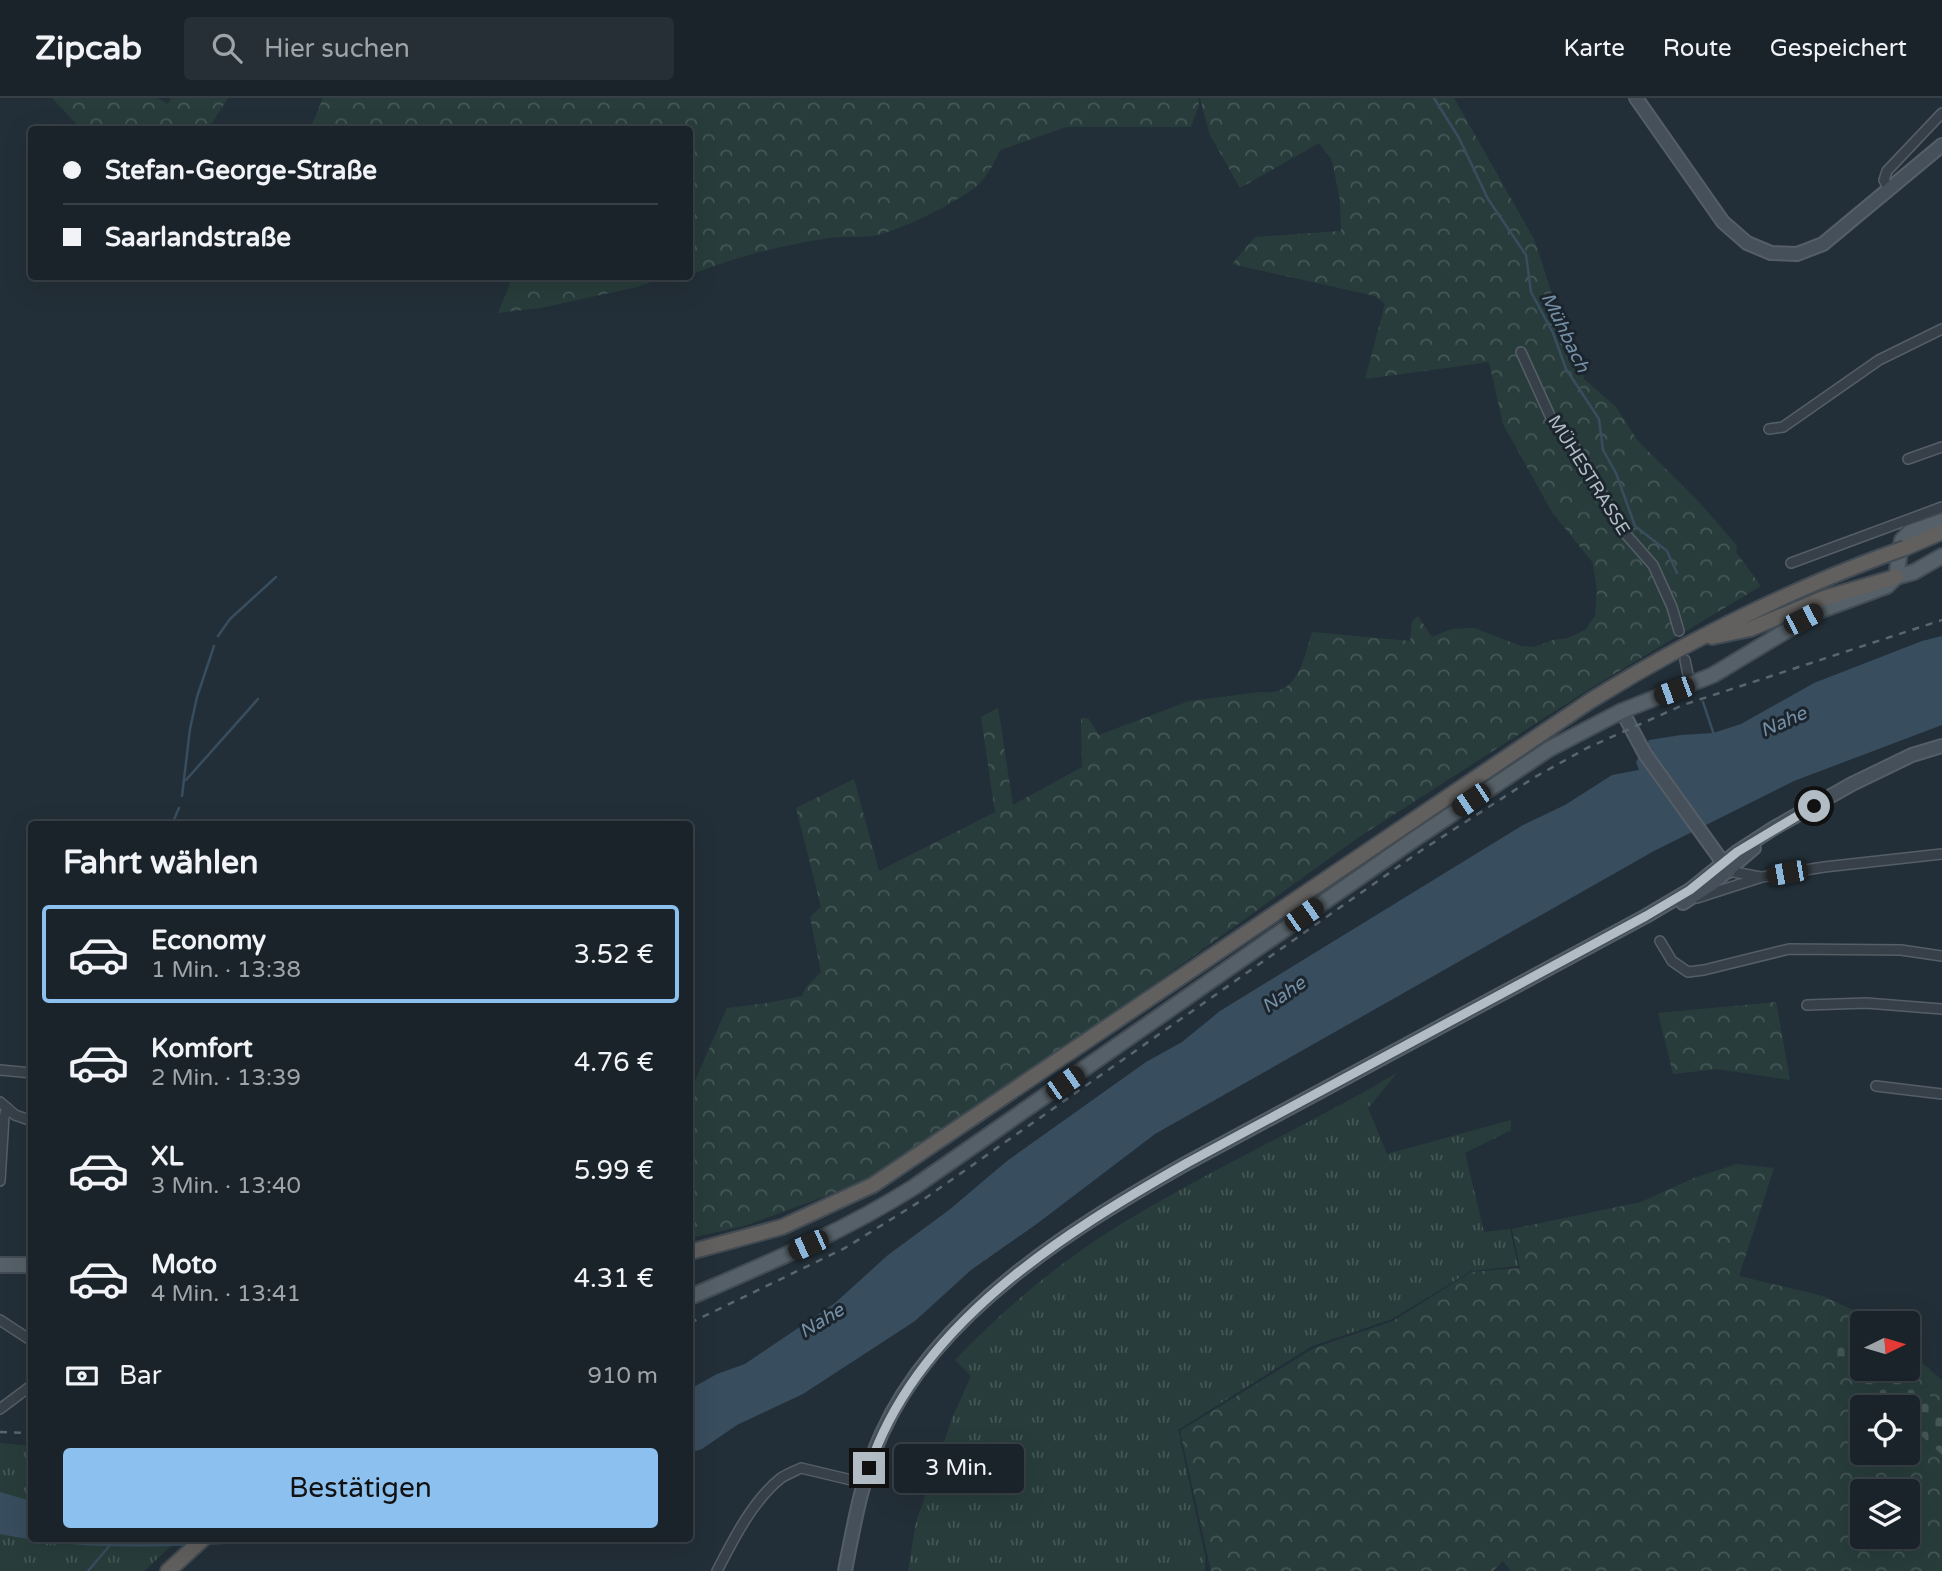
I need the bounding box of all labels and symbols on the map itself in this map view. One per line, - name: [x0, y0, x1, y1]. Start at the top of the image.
- water label: Mühbach: [1536, 289, 1594, 376]
- street label: MÜHESTRASSE: [1543, 411, 1635, 539]
- car: [1780, 600, 1827, 638]
- car: [1651, 674, 1698, 708]
- water label: Nahe: [1757, 702, 1811, 742]
- car: [1448, 780, 1495, 820]
- route start: [1798, 790, 1830, 822]
- car: [1765, 859, 1810, 887]
- car: [1281, 894, 1328, 936]
- water label: Nahe: [1257, 971, 1311, 1018]
- car: [1042, 1062, 1089, 1104]
- car: [785, 1227, 832, 1263]
- water label: Nahe: [795, 1298, 849, 1343]
- north arrow: [1850, 1311, 1920, 1381]
- callout: 3 Min.: [894, 1444, 1023, 1492]
- route end: [853, 1452, 885, 1484]

